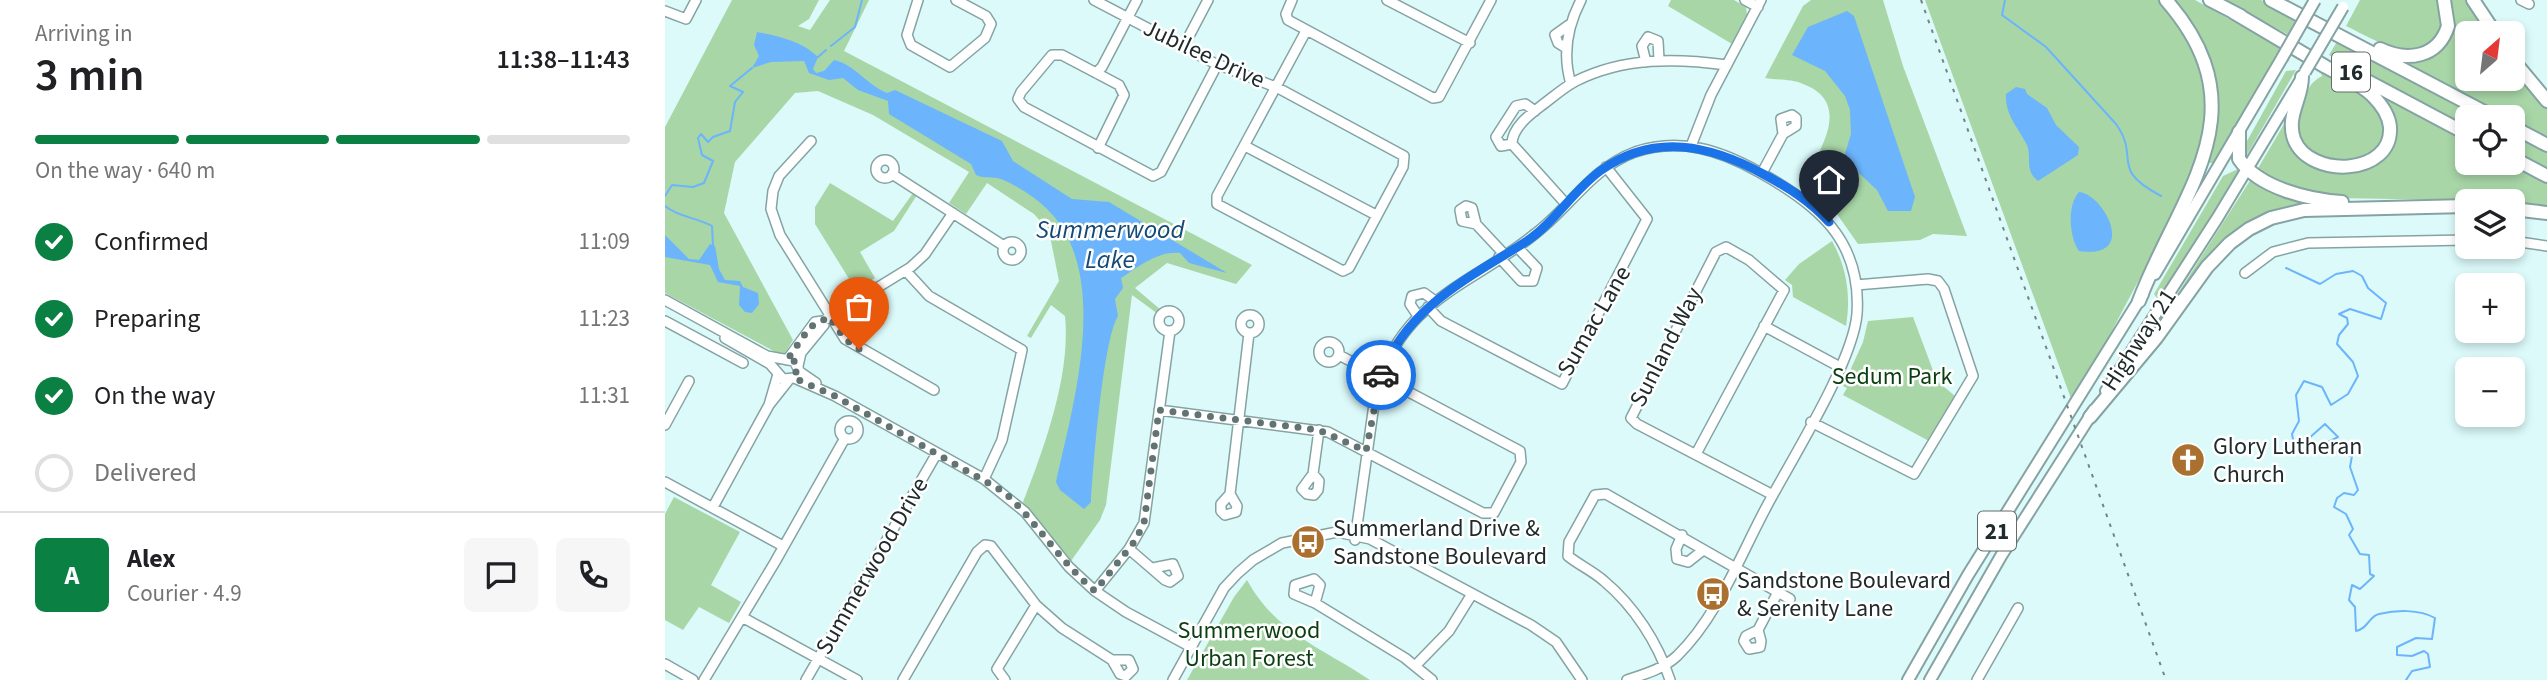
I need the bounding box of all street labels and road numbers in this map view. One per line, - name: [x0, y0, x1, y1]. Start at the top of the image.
- street label: Jubilee Drive: [1137, 11, 1271, 97]
- road number: 16: [2332, 53, 2370, 92]
- street label: Sumac Lane: [1548, 259, 1640, 383]
- street label: Sunland Way: [1621, 281, 1711, 413]
- street label: Highway 21: [2093, 282, 2185, 398]
- street label: Summerwood Drive: [807, 471, 937, 661]
- road number: 21: [1978, 512, 2016, 551]

